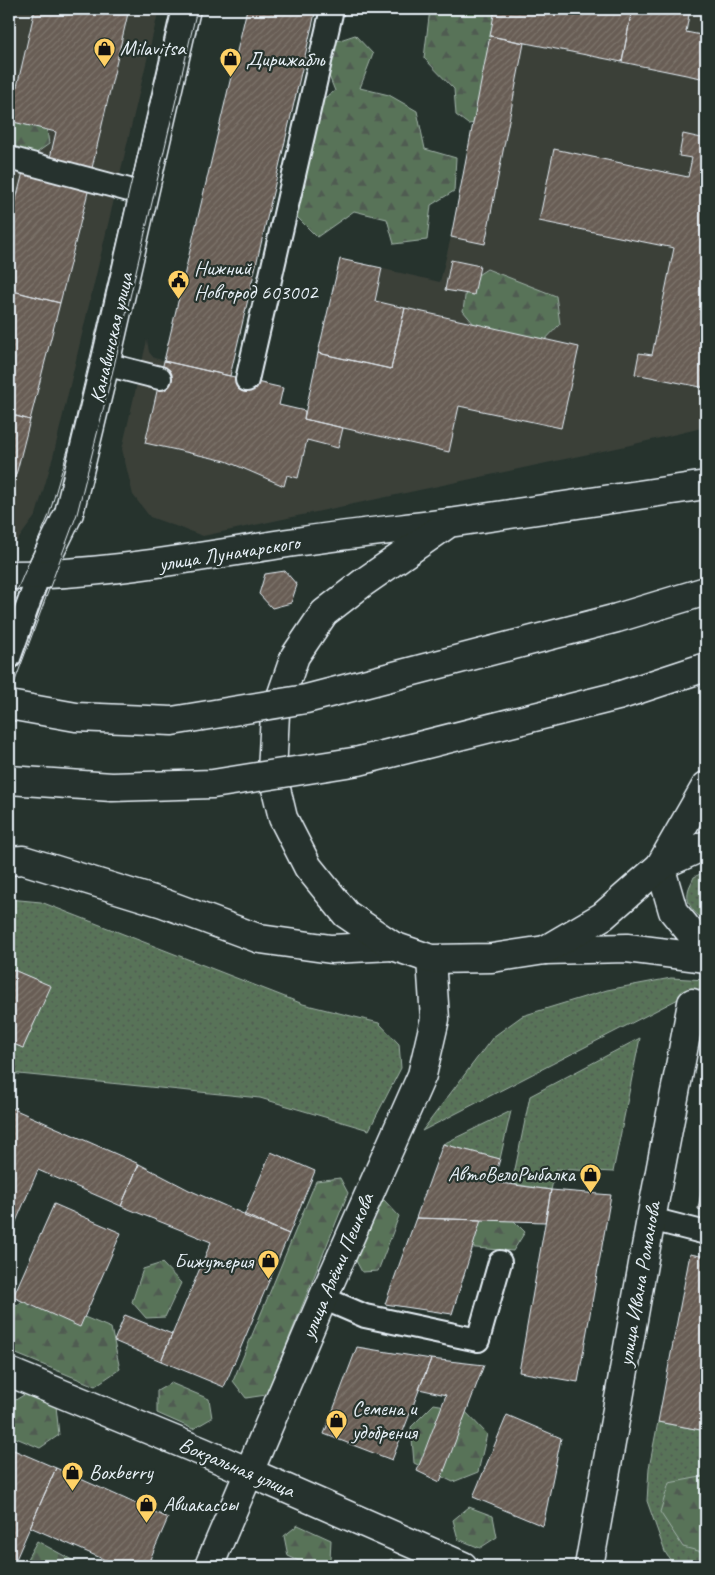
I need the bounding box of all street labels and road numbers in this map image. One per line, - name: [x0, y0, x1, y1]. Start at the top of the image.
- street label: Канавинская улица: [83, 269, 139, 406]
- street label: улица Луначарского: [155, 529, 304, 577]
- street label: улица Алёши Пешкова: [294, 1187, 380, 1345]
- street label: улица Ивана Романова: [611, 1198, 667, 1370]
- street label: Вокзальная улица: [175, 1431, 300, 1504]

